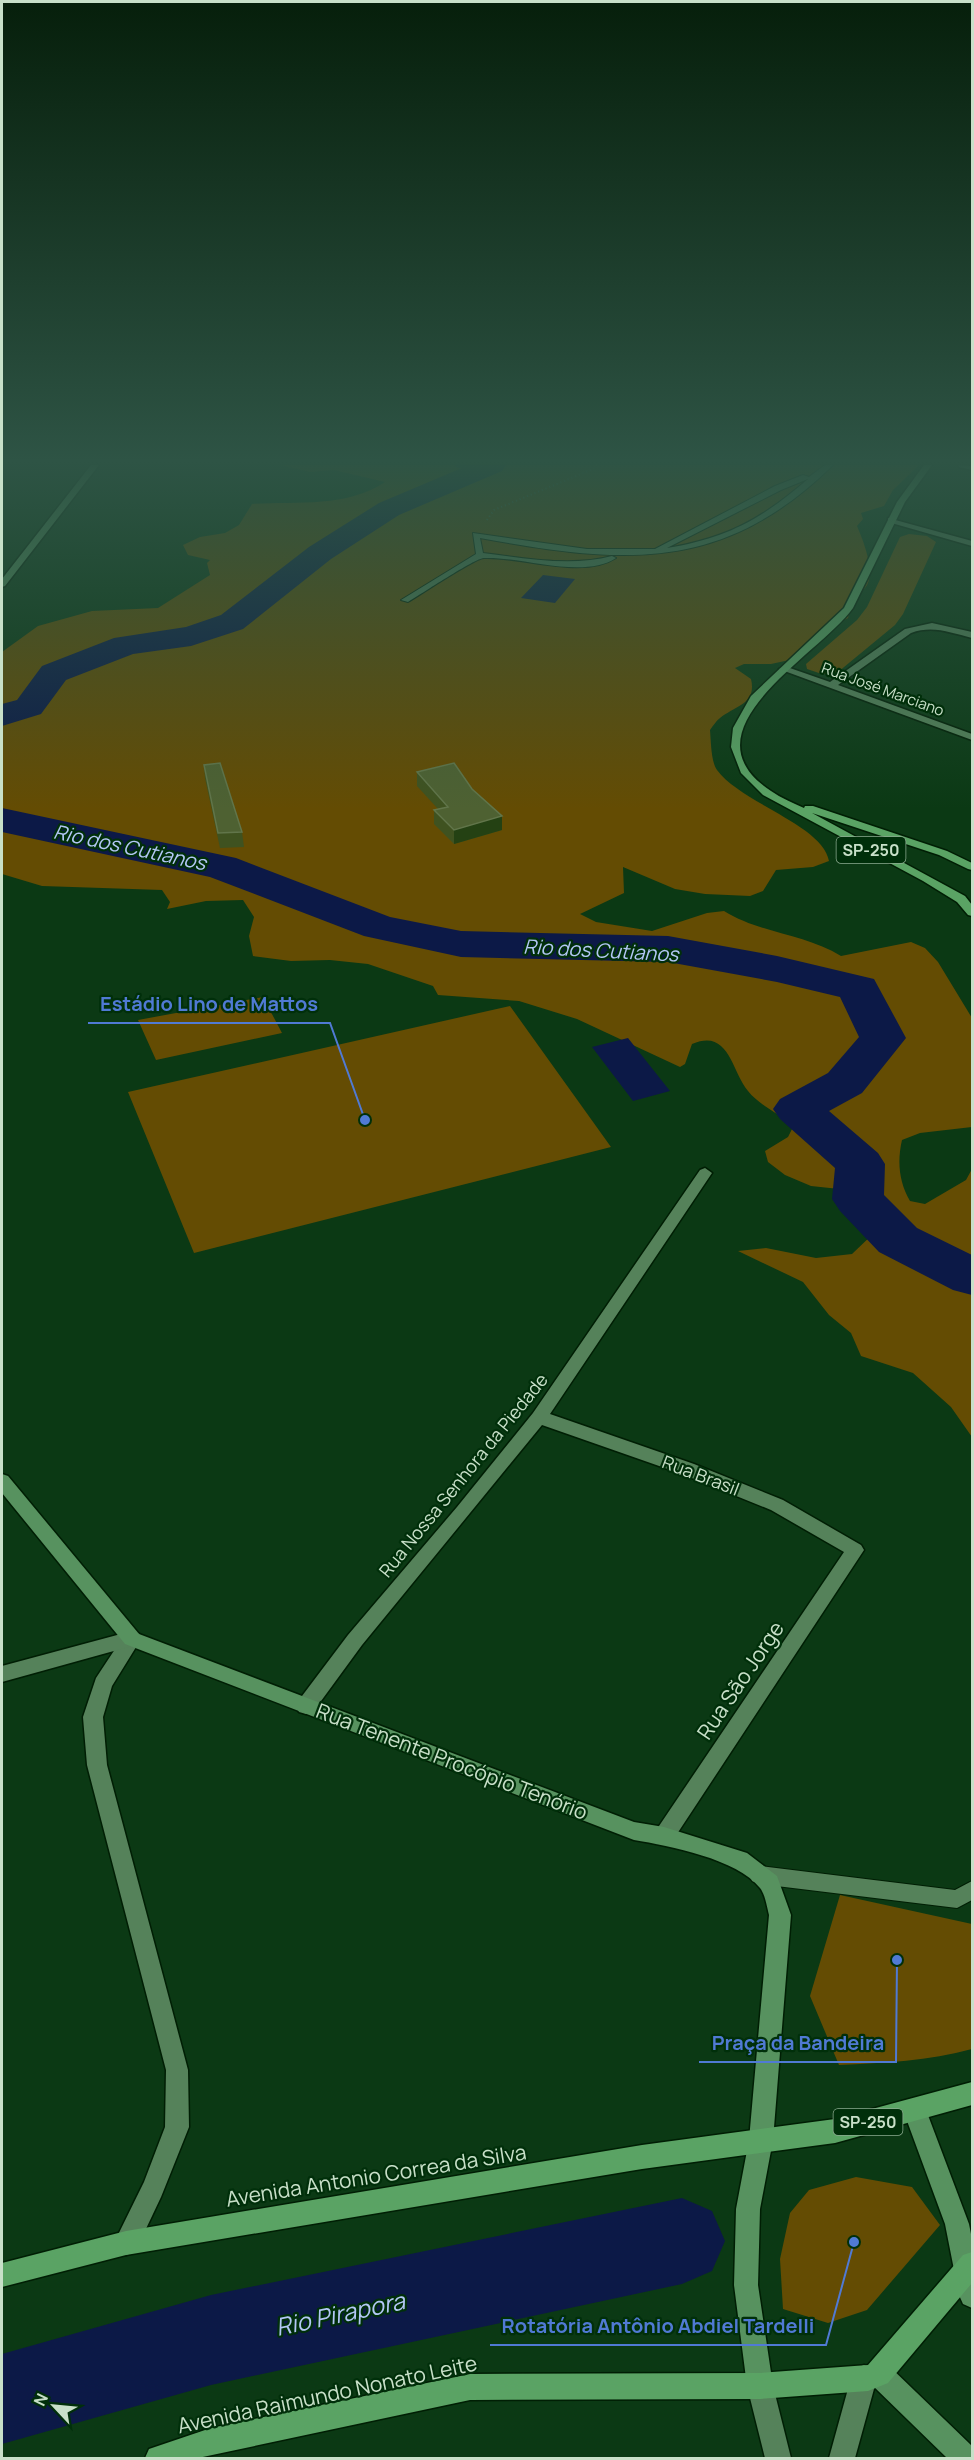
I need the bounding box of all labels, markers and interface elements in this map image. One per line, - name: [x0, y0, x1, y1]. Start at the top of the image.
- street label: Rua José Marciano: [819, 657, 947, 721]
- water label: Rio dos Cutianos: [51, 818, 210, 877]
- road number: SP-250: [836, 837, 906, 863]
- water label: Rio dos Cutianos: [523, 932, 681, 968]
- callout: Estádio Lino de Mattos: [88, 985, 330, 1023]
- text: Estádio Lino de Mattos: [100, 990, 318, 1017]
- street label: Rua Nossa Senhora da Piedade: [373, 1368, 553, 1582]
- street label: Rua Brasil: [659, 1449, 743, 1501]
- street label: Rua São Jorge: [690, 1615, 790, 1745]
- street label: Rua Tenente Procópio Tenório: [312, 1696, 592, 1826]
- callout: Praça da Bandeira: [699, 2024, 896, 2062]
- text: Praça da Bandeira: [712, 2029, 884, 2056]
- road number: SP-250: [834, 2109, 902, 2135]
- street label: Avenida Antonio Correa da Silva: [224, 2137, 528, 2213]
- water label: Rio Pirapora: [272, 2283, 409, 2343]
- callout: Rotatória Antônio Abdiel Tardelli: [490, 2307, 826, 2345]
- text: Rotatória Antônio Abdiel Tardelli: [502, 2312, 814, 2339]
- street label: Avenida Raimundo Nonato Leite: [175, 2349, 479, 2439]
- north arrow: [24, 2376, 84, 2436]
- text: N: [28, 2389, 53, 2409]

